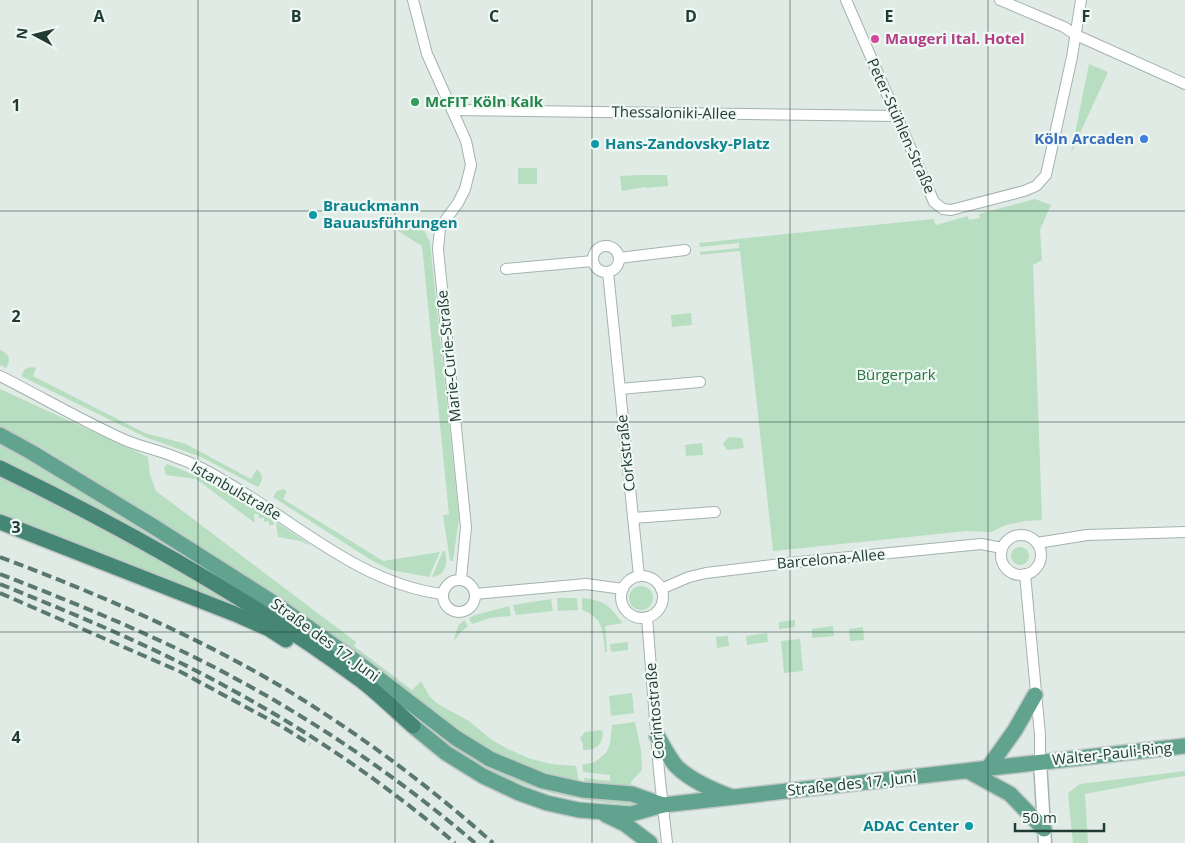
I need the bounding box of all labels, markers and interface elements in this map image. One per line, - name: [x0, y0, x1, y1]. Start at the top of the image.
- text: A: [93, 5, 105, 27]
- text: B: [291, 5, 301, 27]
- text: C: [489, 5, 499, 27]
- text: D: [685, 5, 697, 27]
- text: E: [885, 5, 894, 27]
- text: F: [1082, 5, 1090, 27]
- north arrow: [10, 10, 60, 60]
- text: N: [11, 27, 32, 40]
- place label: Maugeri Ital. Hotel: [885, 28, 1025, 48]
- marker: Maugeri Ital. Hotel: [869, 33, 881, 45]
- street label: Peter-Stühlen-Straße: [863, 55, 941, 196]
- place label: McFIT Köln Kalk: [425, 91, 544, 111]
- text: 1: [11, 94, 21, 116]
- marker: McFIT Köln Kalk: [409, 96, 421, 108]
- street label: Thessaloniki-Allee: [611, 101, 737, 123]
- place label: Köln Arcaden: [1034, 128, 1134, 148]
- place label: Hans-Zandovsky-Platz: [605, 133, 770, 153]
- marker: Köln Arcaden: [1138, 133, 1150, 145]
- marker: Hans-Zandovsky-Platz: [589, 138, 601, 150]
- place label: Brauckmann Bauausführungen: [323, 195, 458, 232]
- marker: Brauckmann Bauausführungen: [307, 209, 319, 221]
- street label: Marie-Curie-Straße: [431, 289, 465, 423]
- text: 2: [11, 305, 21, 327]
- park label: Bürgerpark: [856, 364, 936, 384]
- street label: Corkstraße: [611, 414, 639, 493]
- street label: Istanbulstraße: [188, 456, 285, 524]
- text: 3: [11, 516, 21, 538]
- street label: Barcelona-Allee: [776, 543, 886, 573]
- street label: Straße des 17. Juni: [267, 593, 384, 685]
- street label: Corintostraße: [640, 662, 668, 760]
- text: 4: [11, 726, 21, 748]
- street label: Walter-Pauli-Ring: [1051, 737, 1173, 769]
- street label: Straße des 17. Juni: [786, 766, 917, 800]
- scale bar: [1015, 800, 1104, 832]
- text: 50 m: [1022, 807, 1057, 827]
- place label: ADAC Center: [863, 815, 959, 835]
- marker: ADAC Center: [963, 820, 975, 832]

